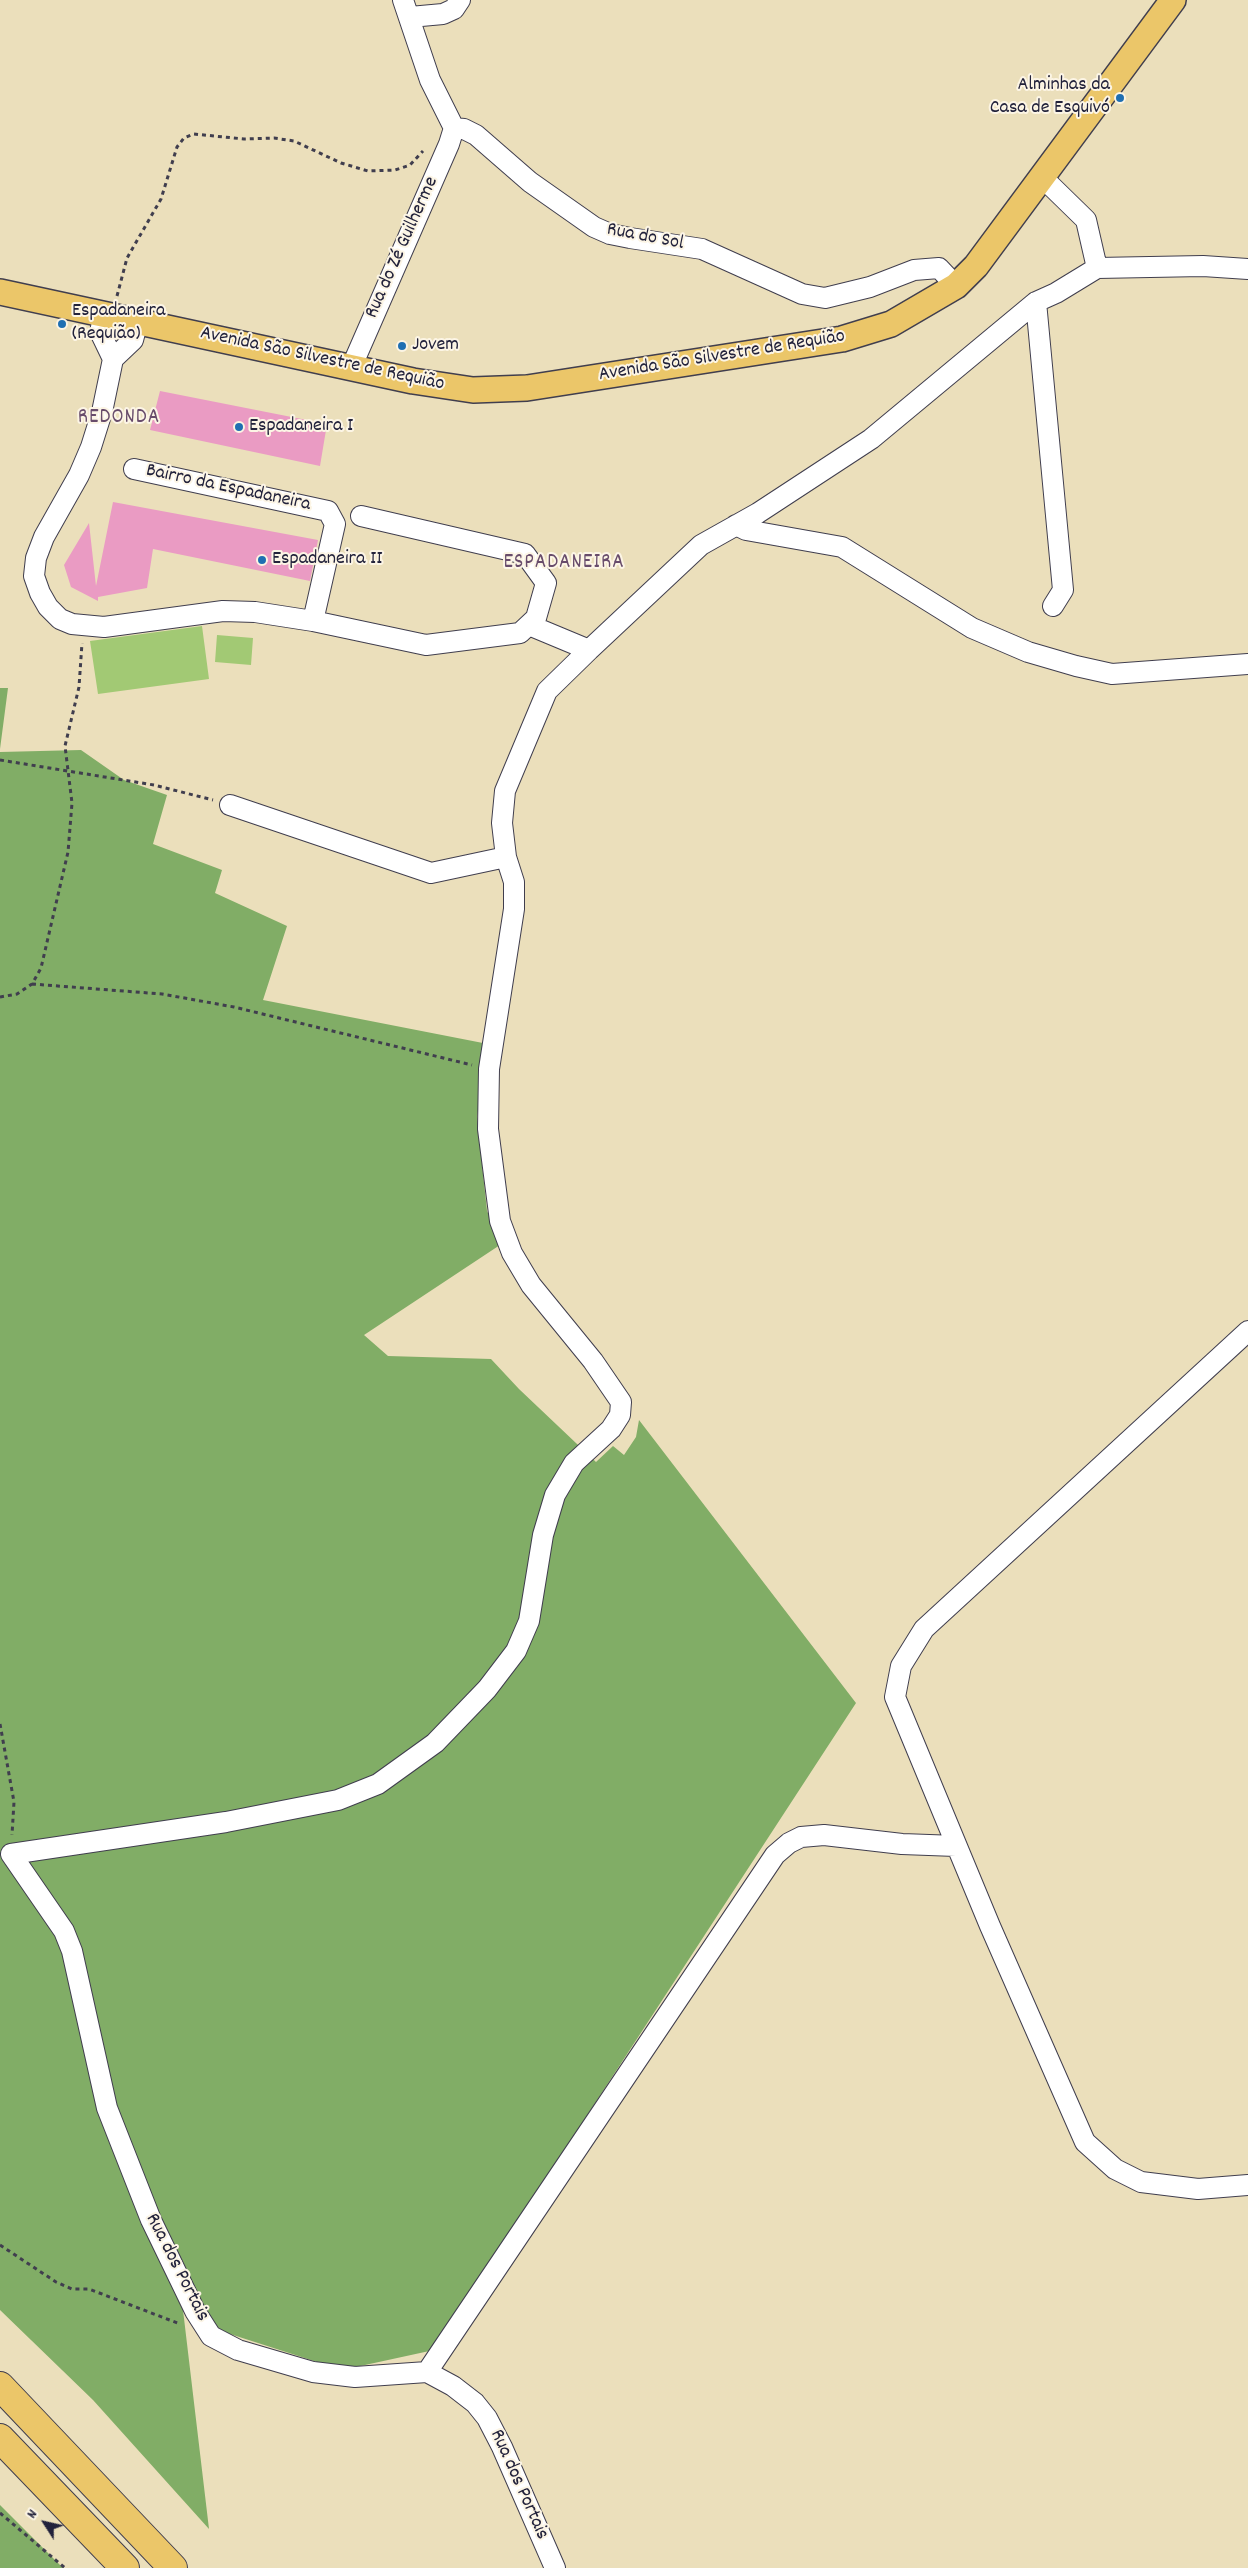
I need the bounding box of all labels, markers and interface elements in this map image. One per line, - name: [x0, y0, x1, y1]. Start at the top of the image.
- place label: Alminhas da Casa de Esquivó: [990, 74, 1110, 121]
- marker: Alminhas da Casa de Esquivó: [1114, 92, 1126, 104]
- street label: Rua do Zé Guilherme: [361, 174, 445, 322]
- street label: Rua do Sol: [605, 219, 685, 257]
- place label: Espadaneira (Requião): [72, 300, 165, 347]
- marker: Espadaneira (Requião): [56, 318, 68, 330]
- street label: Avenida São Silvestre de Requião: [198, 322, 446, 398]
- street label: Avenida São Silvestre de Requião: [597, 326, 847, 388]
- place label: Jovem: [412, 334, 459, 358]
- marker: Jovem: [396, 340, 408, 352]
- district label: REDONDA: [77, 406, 161, 432]
- place label: Espadaneira I: [249, 415, 353, 439]
- marker: Espadaneira I: [233, 421, 245, 433]
- street label: Bairro da Espadaneira: [144, 460, 312, 518]
- place label: Espadaneira II: [272, 548, 382, 572]
- district label: ESPADANEIRA: [502, 551, 626, 577]
- marker: Espadaneira II: [256, 554, 268, 566]
- street label: Rua dos Portais: [139, 2210, 213, 2326]
- street label: Rua dos Portais: [483, 2426, 553, 2544]
- north arrow: [20, 2498, 70, 2548]
- text: N: [23, 2506, 43, 2523]

